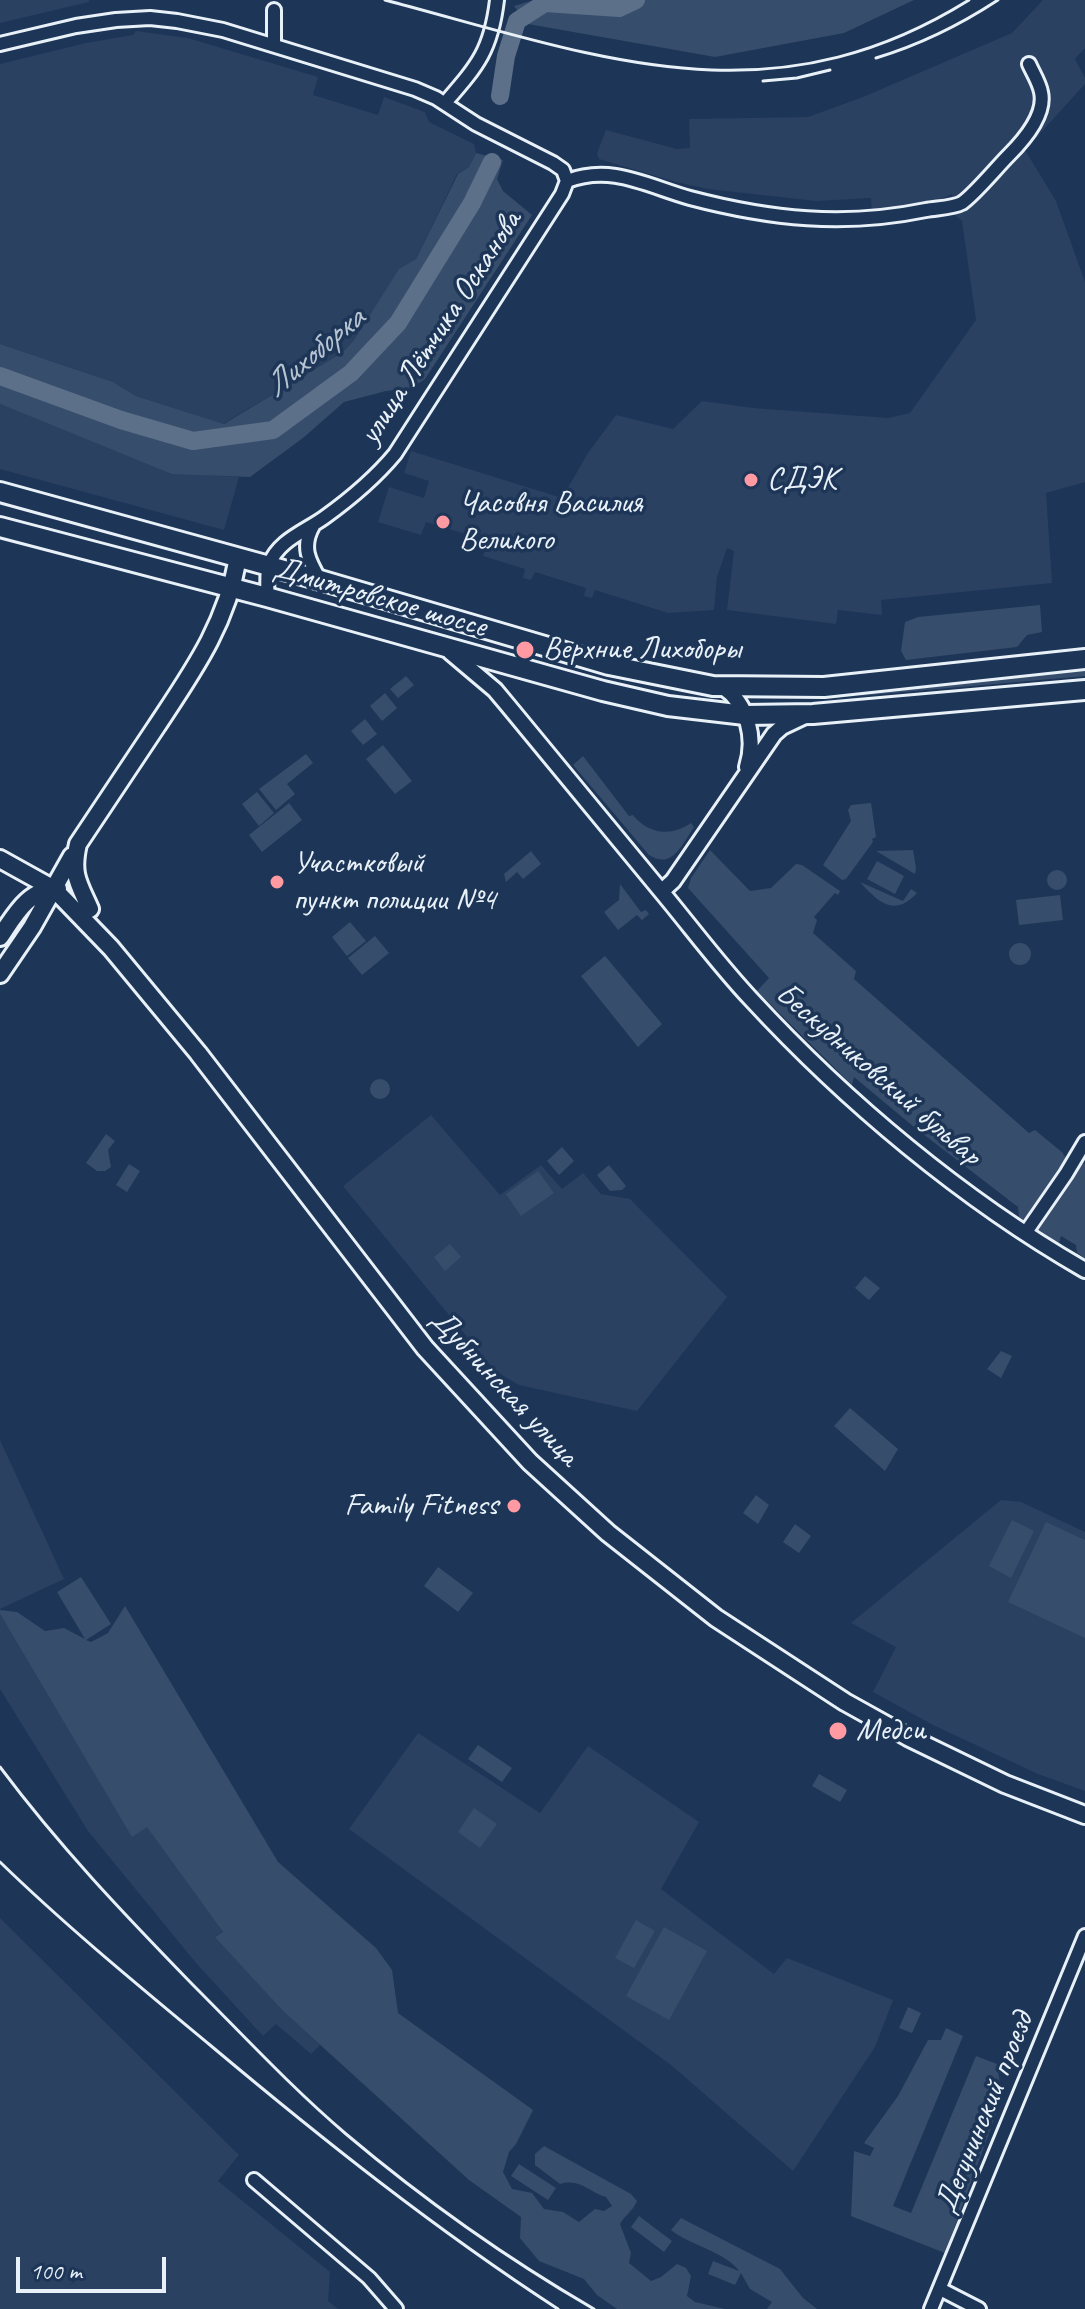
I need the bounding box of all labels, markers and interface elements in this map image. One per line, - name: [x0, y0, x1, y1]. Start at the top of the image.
- street label: улица Лётчика Осканова: [351, 204, 531, 452]
- water label: Лихоборка: [256, 299, 374, 407]
- place label: СДЭК: [767, 461, 837, 499]
- marker: СДЭК: [742, 471, 760, 489]
- place label: Часовня Василия Великого: [459, 485, 643, 560]
- marker: Часовня Василия Великого: [434, 513, 452, 531]
- street label: Дмитровское шоссе: [269, 549, 491, 647]
- place label: Верхние Лихоборы: [543, 631, 741, 669]
- marker: Верхние Лихоборы: [514, 639, 536, 661]
- place label: Участковый пункт полиции №4: [293, 845, 496, 920]
- marker: Участковый пункт полиции №4: [268, 873, 286, 891]
- street label: Бескудниковский бульвар: [767, 975, 989, 1175]
- street label: Дубнинская улица: [421, 1301, 587, 1475]
- place label: Family Fitness: [344, 1487, 498, 1525]
- marker: Family Fitness: [505, 1497, 523, 1515]
- place label: Медси: [856, 1712, 926, 1750]
- marker: Медси: [827, 1720, 849, 1742]
- street label: Дегунинский проезд: [927, 2007, 1043, 2219]
- scale bar: [20, 2241, 170, 2291]
- text: 100 m: [30, 2256, 82, 2286]

